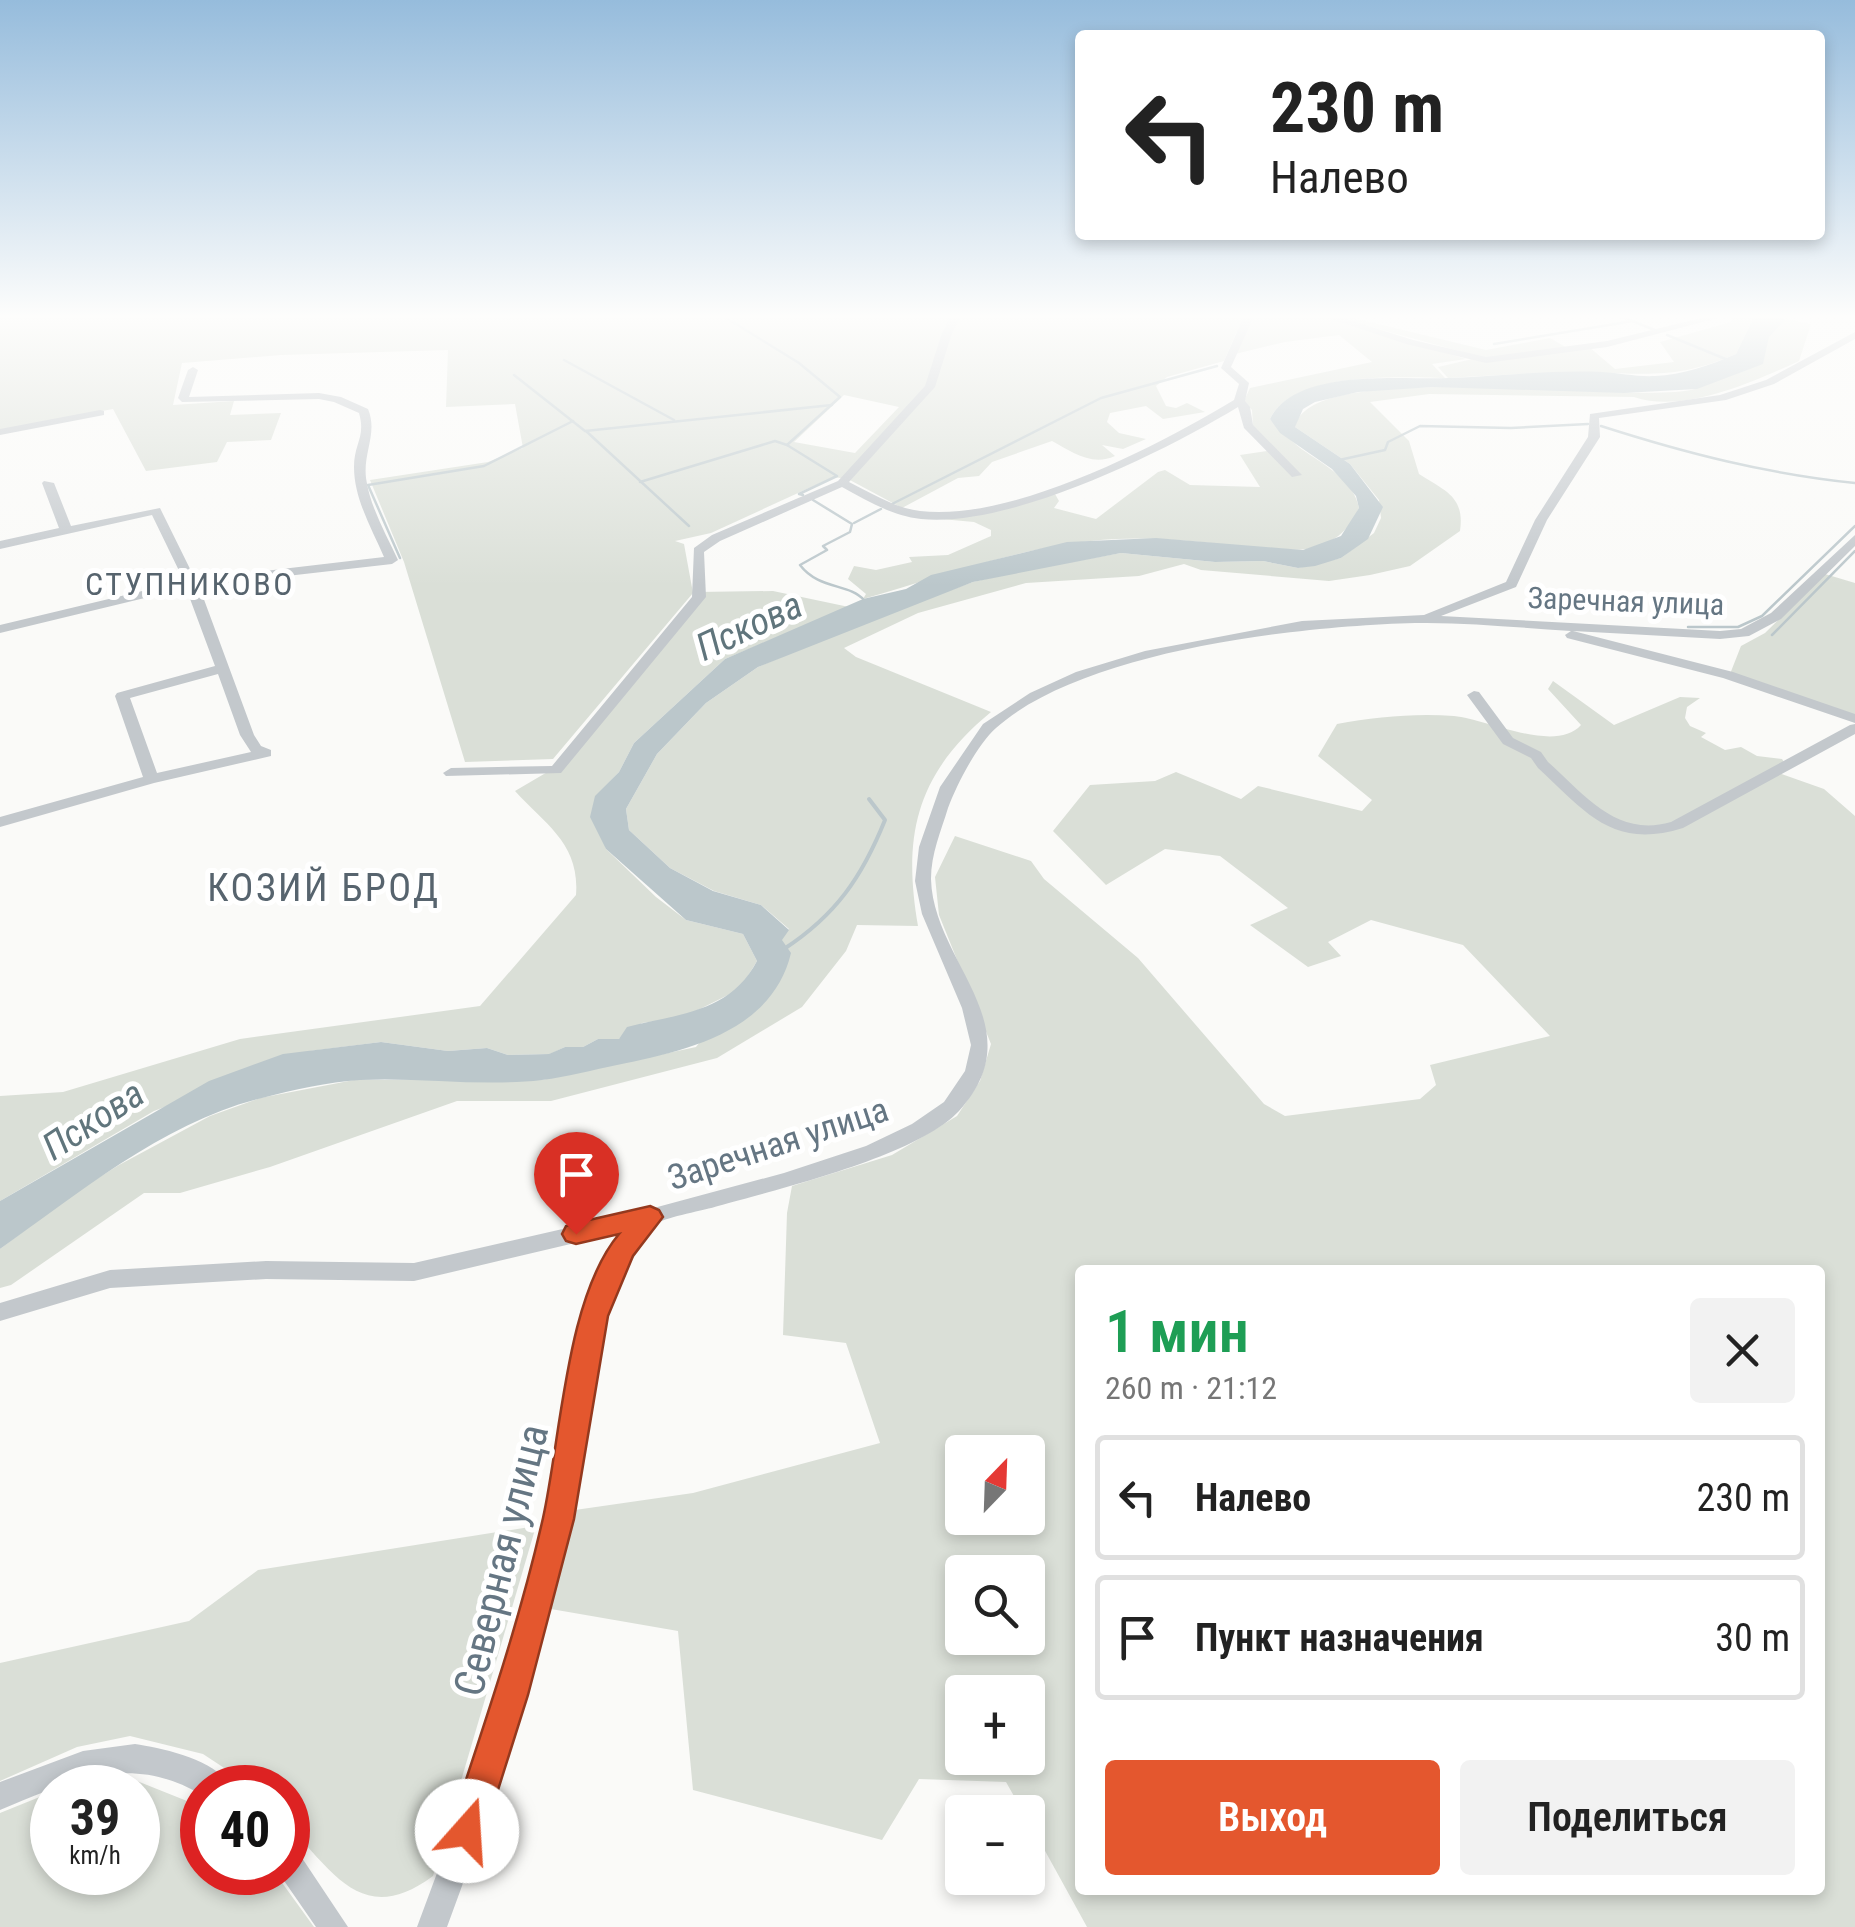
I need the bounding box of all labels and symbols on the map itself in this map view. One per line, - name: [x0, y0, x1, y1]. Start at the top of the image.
- district label: СТУПНИКОВО: [85, 565, 295, 603]
- street label: Заречная улица: [1527, 580, 1725, 622]
- water label: Пскова: [689, 582, 809, 670]
- district label: КОЗИЙ БРОД: [207, 866, 441, 910]
- water label: Пскова: [34, 1071, 152, 1169]
- street label: Заречная улица: [663, 1089, 893, 1199]
- pin: [534, 1132, 619, 1235]
- street label: Северная улица: [444, 1419, 558, 1701]
- north arrow: [945, 1435, 1045, 1535]
- speed limit sign: 40: [180, 1765, 310, 1895]
- position arrow: [415, 1779, 519, 1883]

